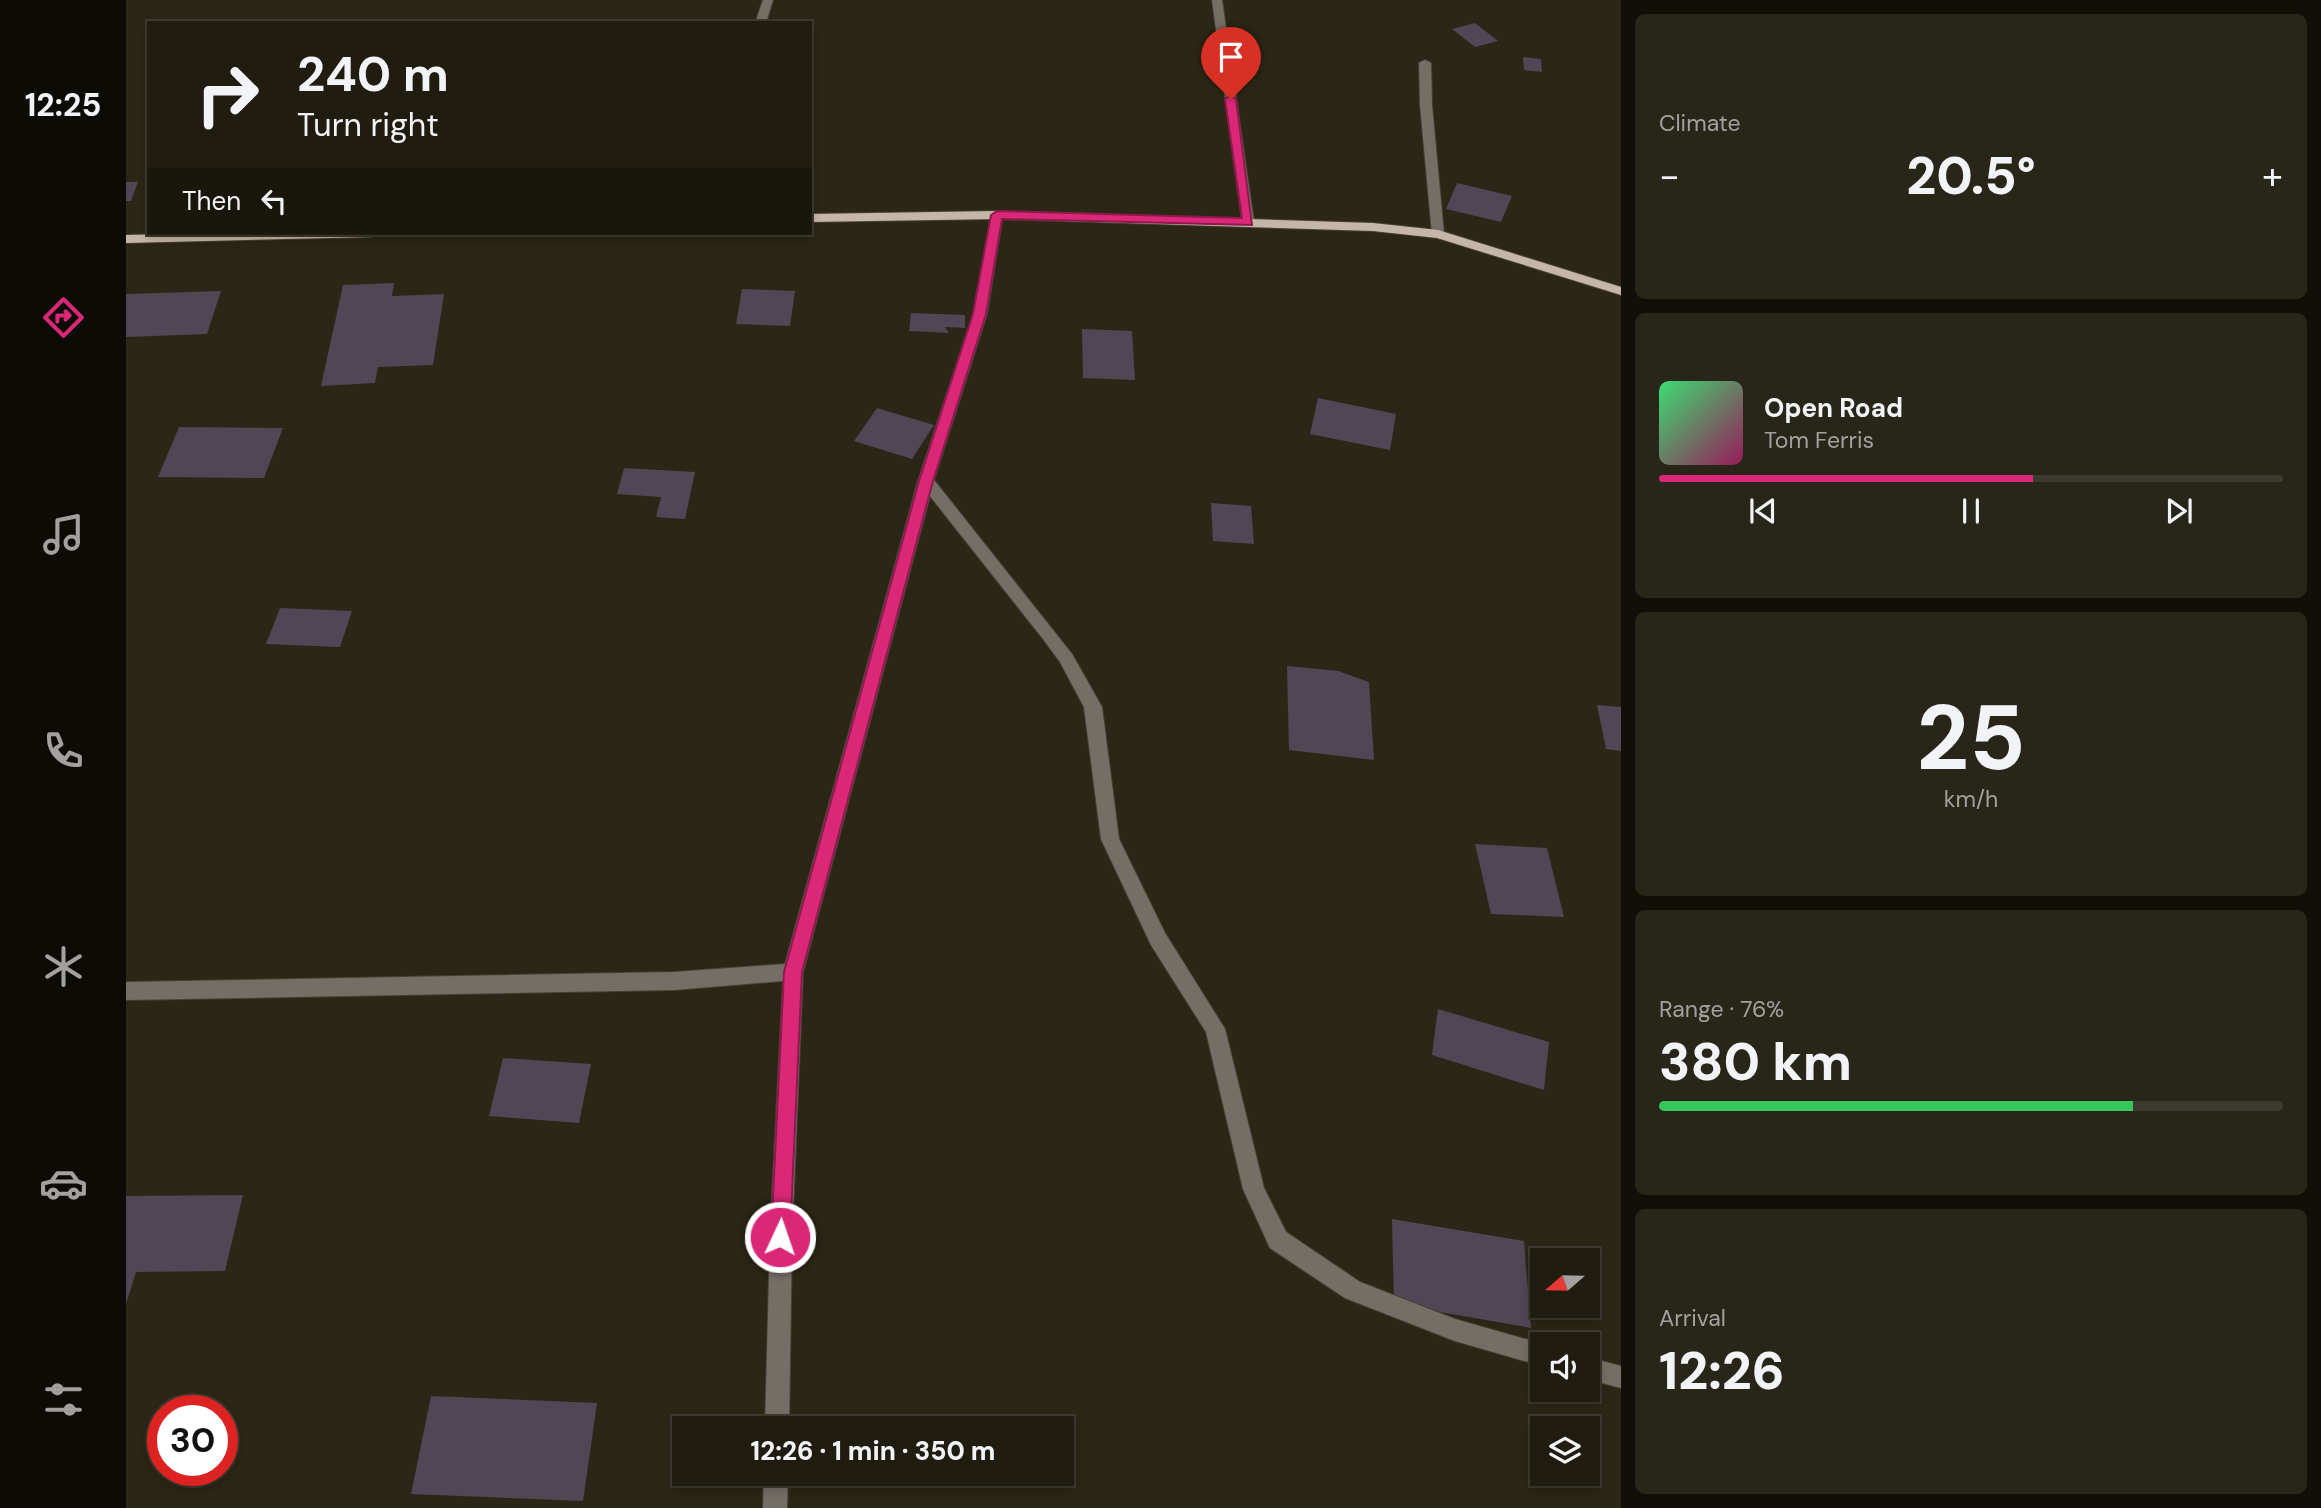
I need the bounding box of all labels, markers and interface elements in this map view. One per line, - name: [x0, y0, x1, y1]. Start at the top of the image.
- pin: [1201, 27, 1261, 99]
- icon: arrive: [1212, 38, 1250, 76]
- text: 240 m: [297, 42, 449, 106]
- icon: right: [182, 49, 273, 140]
- text: 12:25: [25, 84, 101, 126]
- text: Turn right: [297, 104, 439, 146]
- text: Climate: [1659, 108, 1741, 138]
- text: 20.5°: [1906, 142, 2036, 210]
- text: −: [1659, 151, 1680, 201]
- text: +: [2262, 151, 2283, 201]
- icon: left: [255, 182, 293, 220]
- text: Then: [182, 184, 241, 218]
- icon: directions: [39, 293, 88, 342]
- text: Open Road: [1764, 391, 1903, 425]
- text: Tom Ferris: [1764, 425, 1874, 455]
- icon: previous: [1744, 492, 1782, 530]
- icon: pause: [1952, 492, 1990, 530]
- icon: next: [2160, 492, 2198, 530]
- icon: music: [39, 510, 88, 559]
- text: 25: [1916, 679, 2026, 797]
- icon: phone: [39, 726, 88, 775]
- text: km/h: [1944, 784, 1998, 814]
- icon: climate: [39, 942, 88, 991]
- text: Range · 76%: [1659, 994, 1784, 1024]
- text: 380 km: [1659, 1028, 1852, 1096]
- icon: car: [39, 1159, 88, 1208]
- position arrow: [743, 1200, 817, 1274]
- north arrow: [1530, 1248, 1600, 1318]
- map controls: [1530, 1248, 1600, 1486]
- text: Arrival: [1659, 1303, 1726, 1333]
- button: sound: [1530, 1332, 1600, 1402]
- text: 12:26: [1659, 1337, 1785, 1405]
- icon: filters: [39, 1375, 88, 1424]
- speed limit sign: 30: [147, 1395, 238, 1486]
- button: layers: [1530, 1416, 1600, 1486]
- text: 12:26 · 1 min · 350 m: [751, 1434, 995, 1468]

